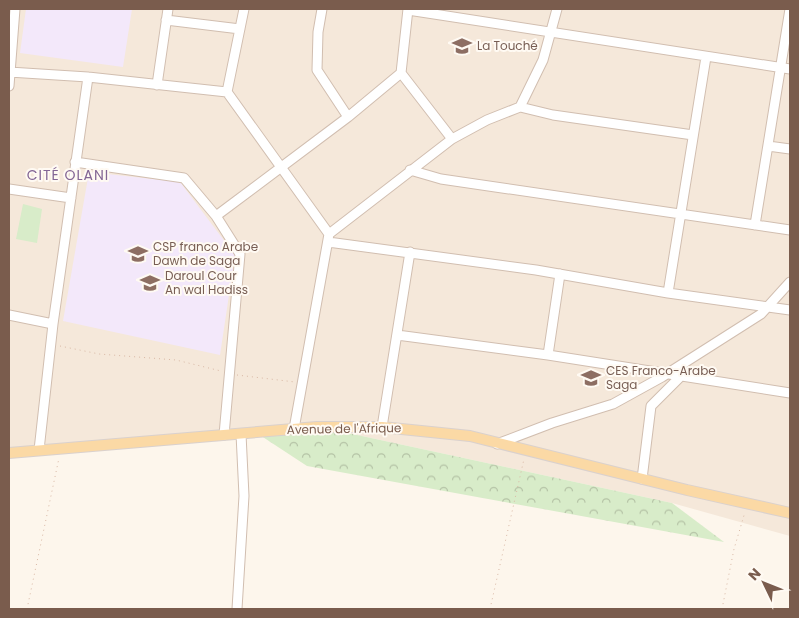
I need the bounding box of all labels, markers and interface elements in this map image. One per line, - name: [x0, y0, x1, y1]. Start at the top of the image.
- school or university icon: La Touché: [451, 35, 473, 57]
- place label: La Touché: [477, 37, 538, 54]
- district label: CITÉ OLANI: [27, 165, 109, 185]
- place label: CSP franco Arabe Dawh de Saga: [153, 238, 258, 269]
- school or university icon: CSP franco Arabe Dawh de Saga: [127, 243, 149, 265]
- place label: Daroul Cour An wal Hadiss: [165, 267, 248, 298]
- school or university icon: Daroul Cour An wal Hadiss: [139, 272, 161, 294]
- place label: CES Franco-Arabe Saga: [606, 362, 716, 393]
- school or university icon: CES Franco-Arabe Saga: [580, 367, 602, 389]
- street label: Avenue de l'Afrique: [287, 419, 401, 438]
- north arrow: [739, 558, 789, 608]
- text: N: [744, 563, 765, 585]

